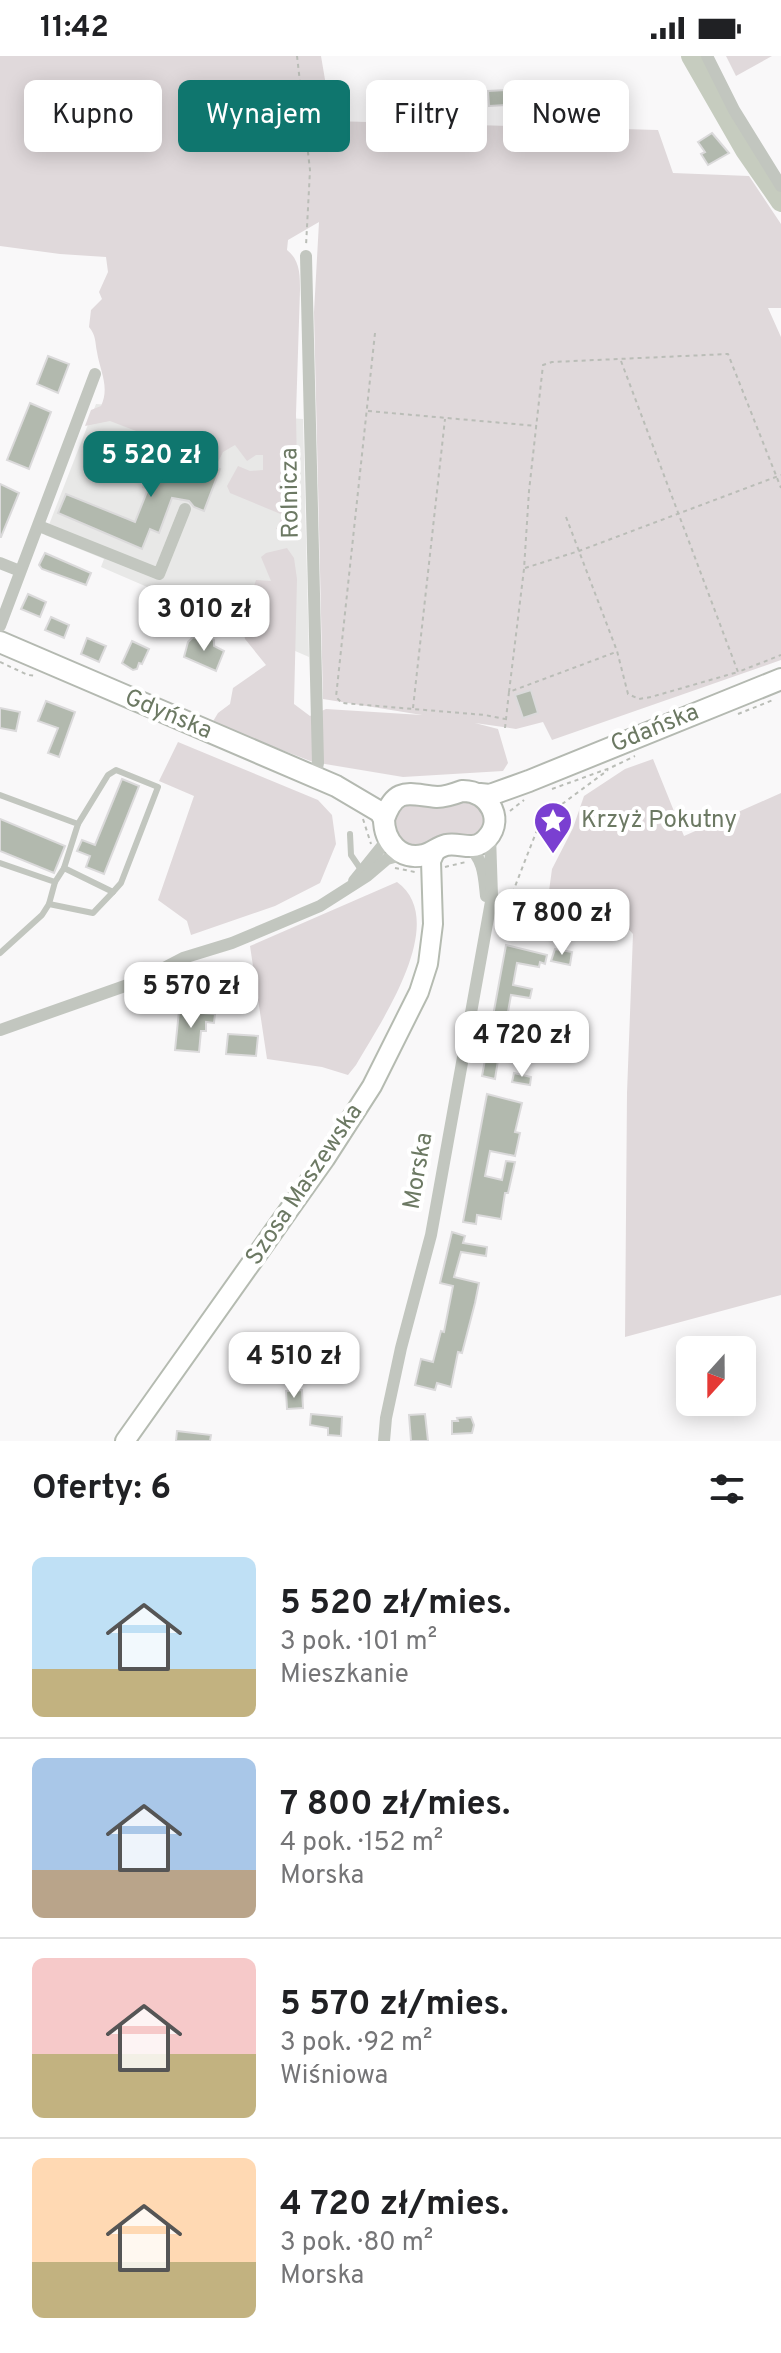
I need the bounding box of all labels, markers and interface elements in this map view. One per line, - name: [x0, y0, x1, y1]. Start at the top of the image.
- text: 11:42: [40, 10, 109, 47]
- chip: Kupno: [24, 80, 162, 152]
- chip: Wynajem: [178, 80, 350, 152]
- chip: Filtry: [366, 80, 487, 152]
- chip: Nowe: [503, 80, 629, 152]
- pin: 5 520 zł: [68, 431, 234, 499]
- text: 5 520 zł: [101, 440, 201, 473]
- street label: Rolnicza: [275, 447, 307, 539]
- pin: 3 010 zł: [121, 585, 287, 653]
- text: 3 010 zł: [157, 594, 251, 627]
- street label: Gdyńska: [120, 683, 216, 747]
- street label: Gdańska: [607, 698, 703, 760]
- place icon: Krzyż Pokutny: [532, 800, 574, 855]
- place label: Krzyż Pokutny: [581, 806, 737, 836]
- pin: 7 800 zł: [479, 889, 645, 957]
- text: 7 800 zł: [513, 898, 611, 931]
- pin: 5 570 zł: [108, 962, 274, 1030]
- text: 5 570 zł: [142, 971, 240, 1004]
- pin: 4 720 zł: [439, 1011, 605, 1079]
- text: 4 720 zł: [473, 1020, 571, 1053]
- street label: Szosa Maszewska: [240, 1098, 370, 1272]
- street label: Morska: [397, 1130, 441, 1212]
- pin: 4 510 zł: [211, 1332, 377, 1400]
- north arrow: [676, 1336, 756, 1416]
- map controls: [676, 1336, 756, 1416]
- text: 4 510 zł: [247, 1341, 341, 1374]
- icon: filters: [705, 1467, 749, 1511]
- text: Oferty: 6: [32, 1468, 171, 1511]
- text: 5 520 zł/mies.: [280, 1583, 511, 1626]
- icon: home: [96, 1589, 192, 1685]
- text: 3 pok. · 101 m²: [280, 1626, 437, 1659]
- text: Mieszkanie: [280, 1659, 409, 1692]
- text: 7 800 zł/mies.: [280, 1784, 510, 1827]
- icon: home: [96, 1790, 192, 1886]
- text: 4 pok. · 152 m²: [280, 1827, 443, 1860]
- text: Morska: [280, 1860, 364, 1893]
- text: 5 570 zł/mies.: [280, 1984, 508, 2027]
- icon: home: [96, 1990, 192, 2086]
- text: 3 pok. · 92 m²: [280, 2027, 432, 2060]
- text: Wiśniowa: [280, 2060, 388, 2093]
- text: 4 720 zł/mies.: [280, 2184, 509, 2227]
- icon: home: [96, 2190, 192, 2286]
- text: 3 pok. · 80 m²: [280, 2227, 433, 2260]
- text: Morska: [280, 2260, 364, 2293]

